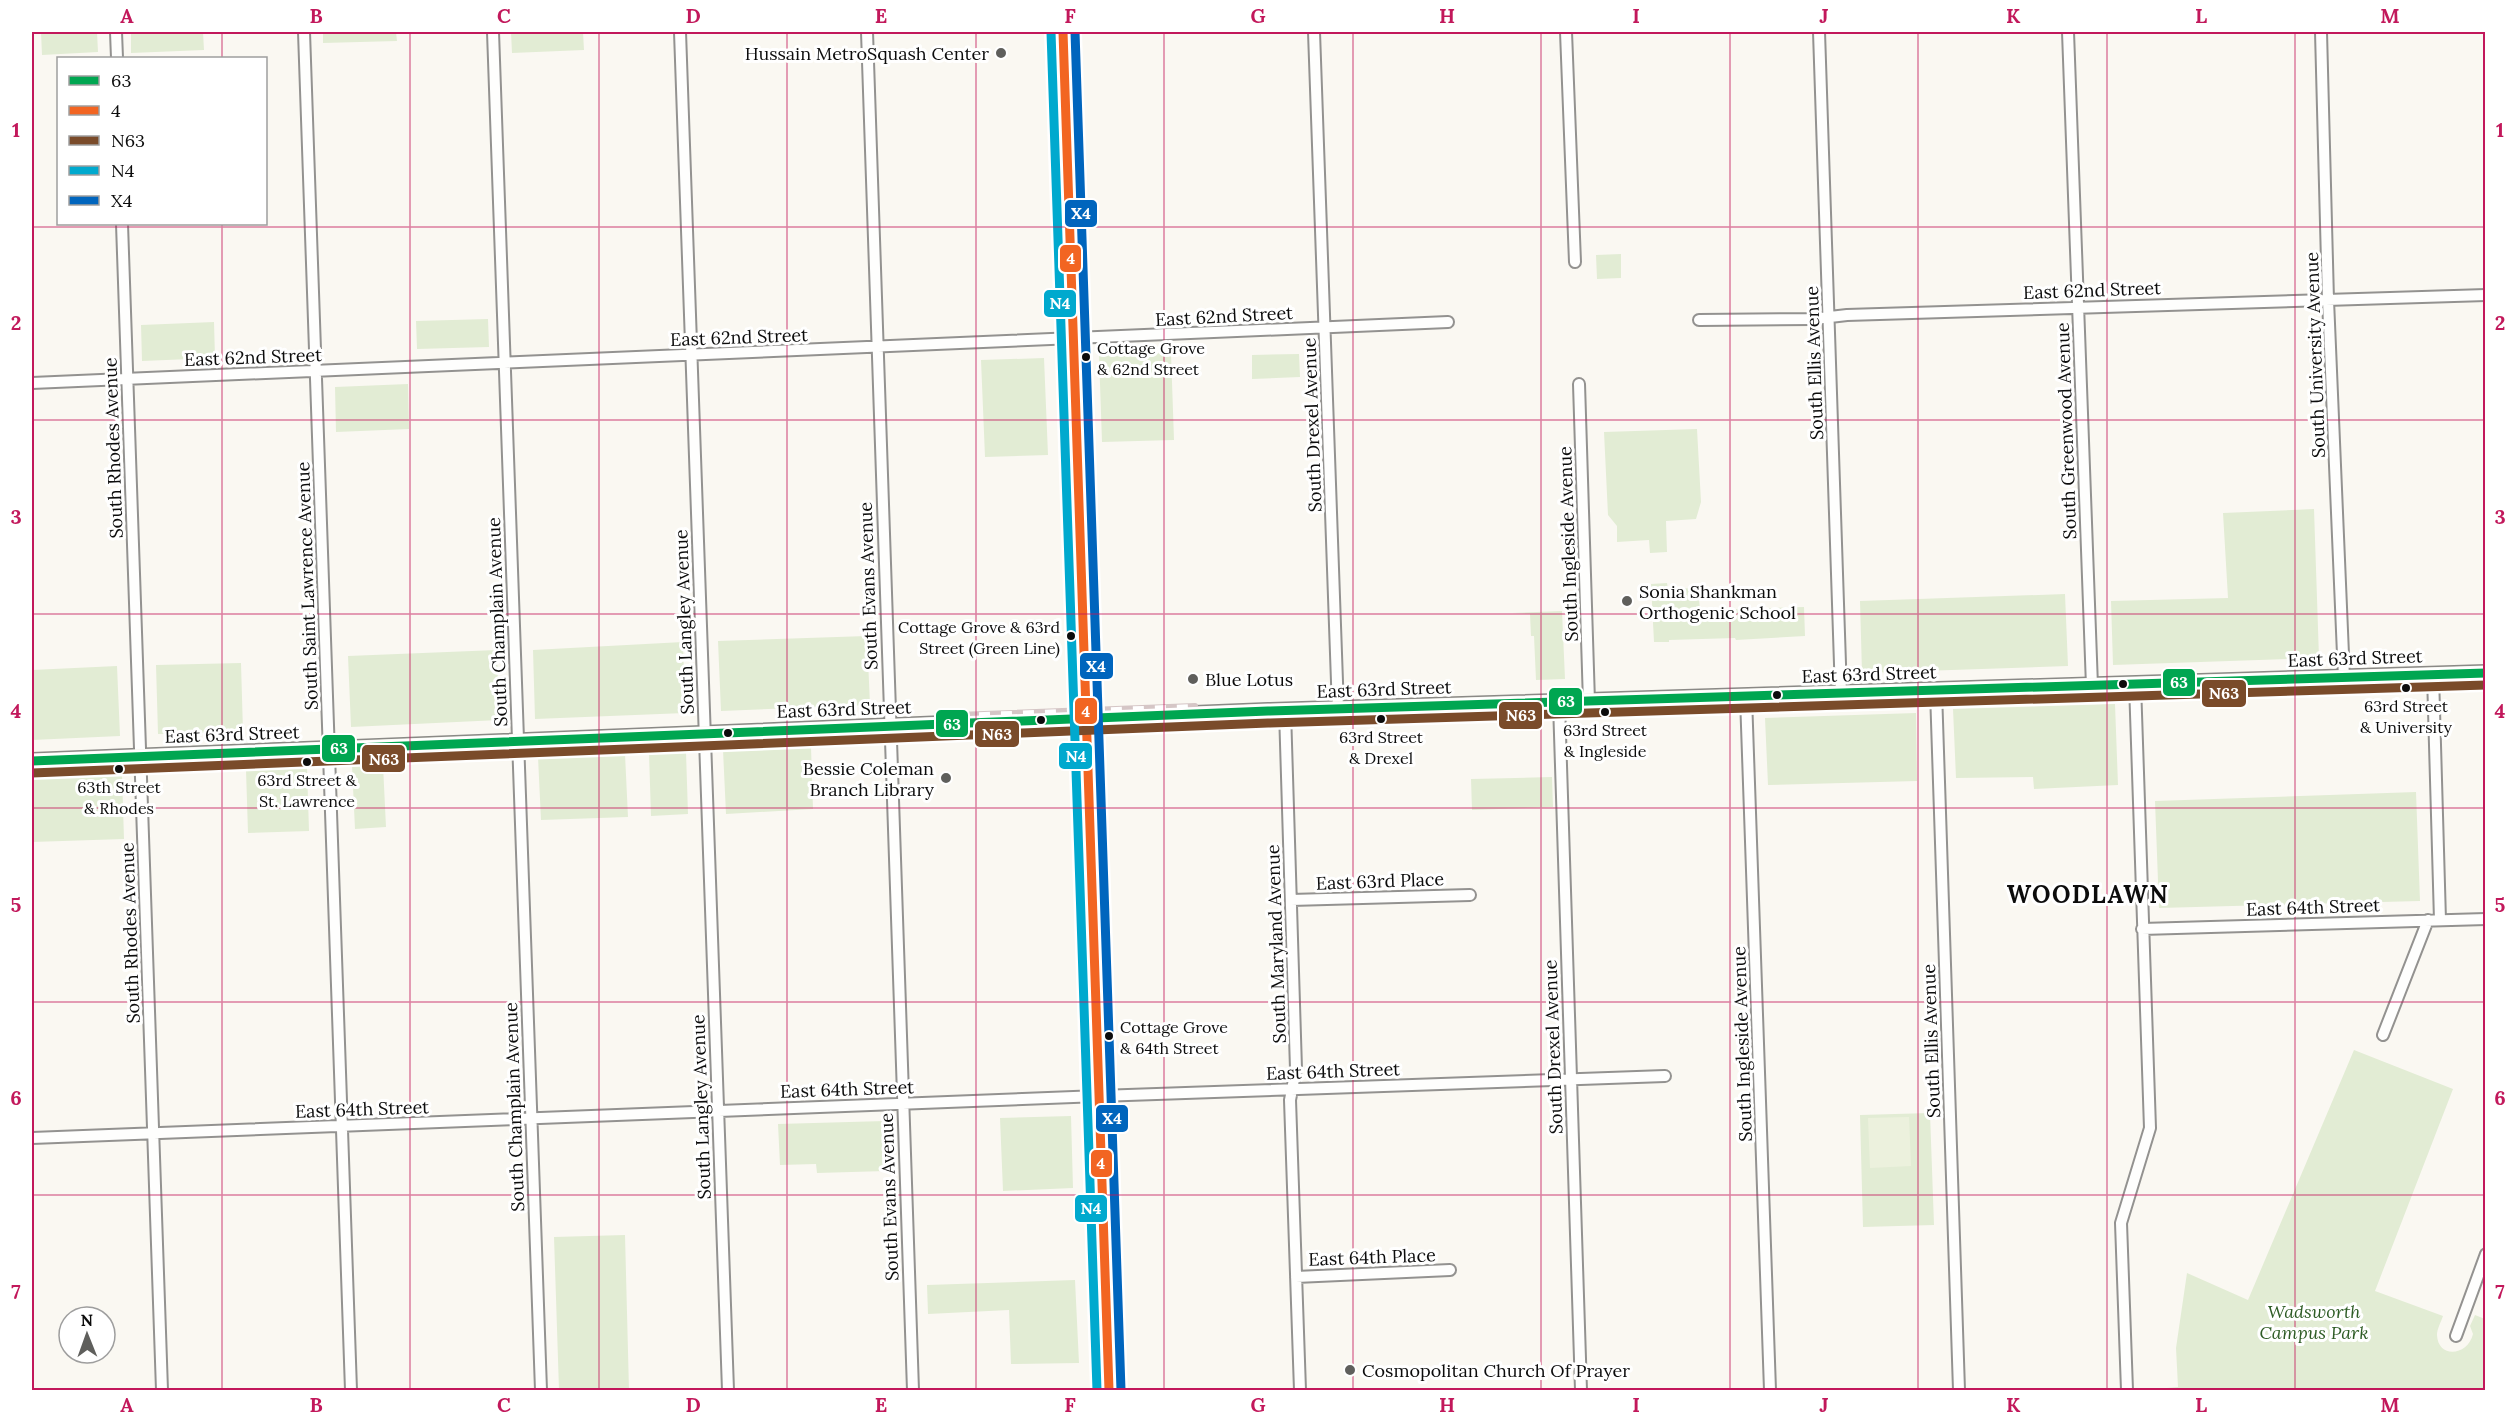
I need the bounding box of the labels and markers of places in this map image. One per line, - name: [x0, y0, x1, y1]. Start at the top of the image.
- place label: Hussain MetroSquash Center: [745, 42, 989, 65]
- marker: Hussain MetroSquash Center: [994, 46, 1008, 60]
- place label: Cottage Grove & 62nd Street: [1097, 338, 1205, 379]
- marker: Cottage Grove & 62nd Street: [1080, 351, 1092, 363]
- place label: Sonia Shankman Orthogenic School: [1639, 580, 1796, 624]
- marker: Sonia Shankman Orthogenic School: [1620, 594, 1634, 608]
- place label: Cottage Grove & 63rd Street (Green Line): [898, 617, 1060, 659]
- marker: Cottage Grove & 63rd Street (Green Line): [1065, 630, 1077, 642]
- place label: Blue Lotus: [1205, 668, 1293, 691]
- marker: Blue Lotus: [1186, 672, 1200, 686]
- unlabelled marker: [2117, 678, 2129, 690]
- marker: 63rd Street & University: [2400, 682, 2412, 694]
- unlabelled marker: [1771, 689, 1783, 701]
- place label: 63rd Street & University: [2360, 696, 2453, 737]
- marker: 63rd Street & Ingleside: [1599, 706, 1611, 718]
- marker: 63rd Street & Drexel: [1375, 713, 1387, 725]
- unlabelled marker: [1035, 714, 1047, 726]
- place label: 63rd Street & Ingleside: [1563, 720, 1648, 761]
- unlabelled marker: [722, 727, 734, 739]
- place label: 63rd Street & Drexel: [1339, 727, 1424, 768]
- marker: 63rd Street & St. Lawrence: [301, 756, 313, 768]
- place label: Bessie Coleman Branch Library: [803, 757, 934, 801]
- marker: 63th Street & Rhodes: [113, 763, 125, 775]
- place label: 63rd Street & St. Lawrence: [257, 770, 358, 811]
- marker: Bessie Coleman Branch Library: [939, 771, 953, 785]
- place label: 63th Street & Rhodes: [77, 777, 162, 818]
- place label: Cottage Grove & 64th Street: [1120, 1017, 1228, 1058]
- marker: Cottage Grove & 64th Street: [1103, 1030, 1115, 1042]
- place label: Cosmopolitan Church Of Prayer: [1362, 1359, 1630, 1382]
- marker: Cosmopolitan Church Of Prayer: [1343, 1363, 1357, 1377]

